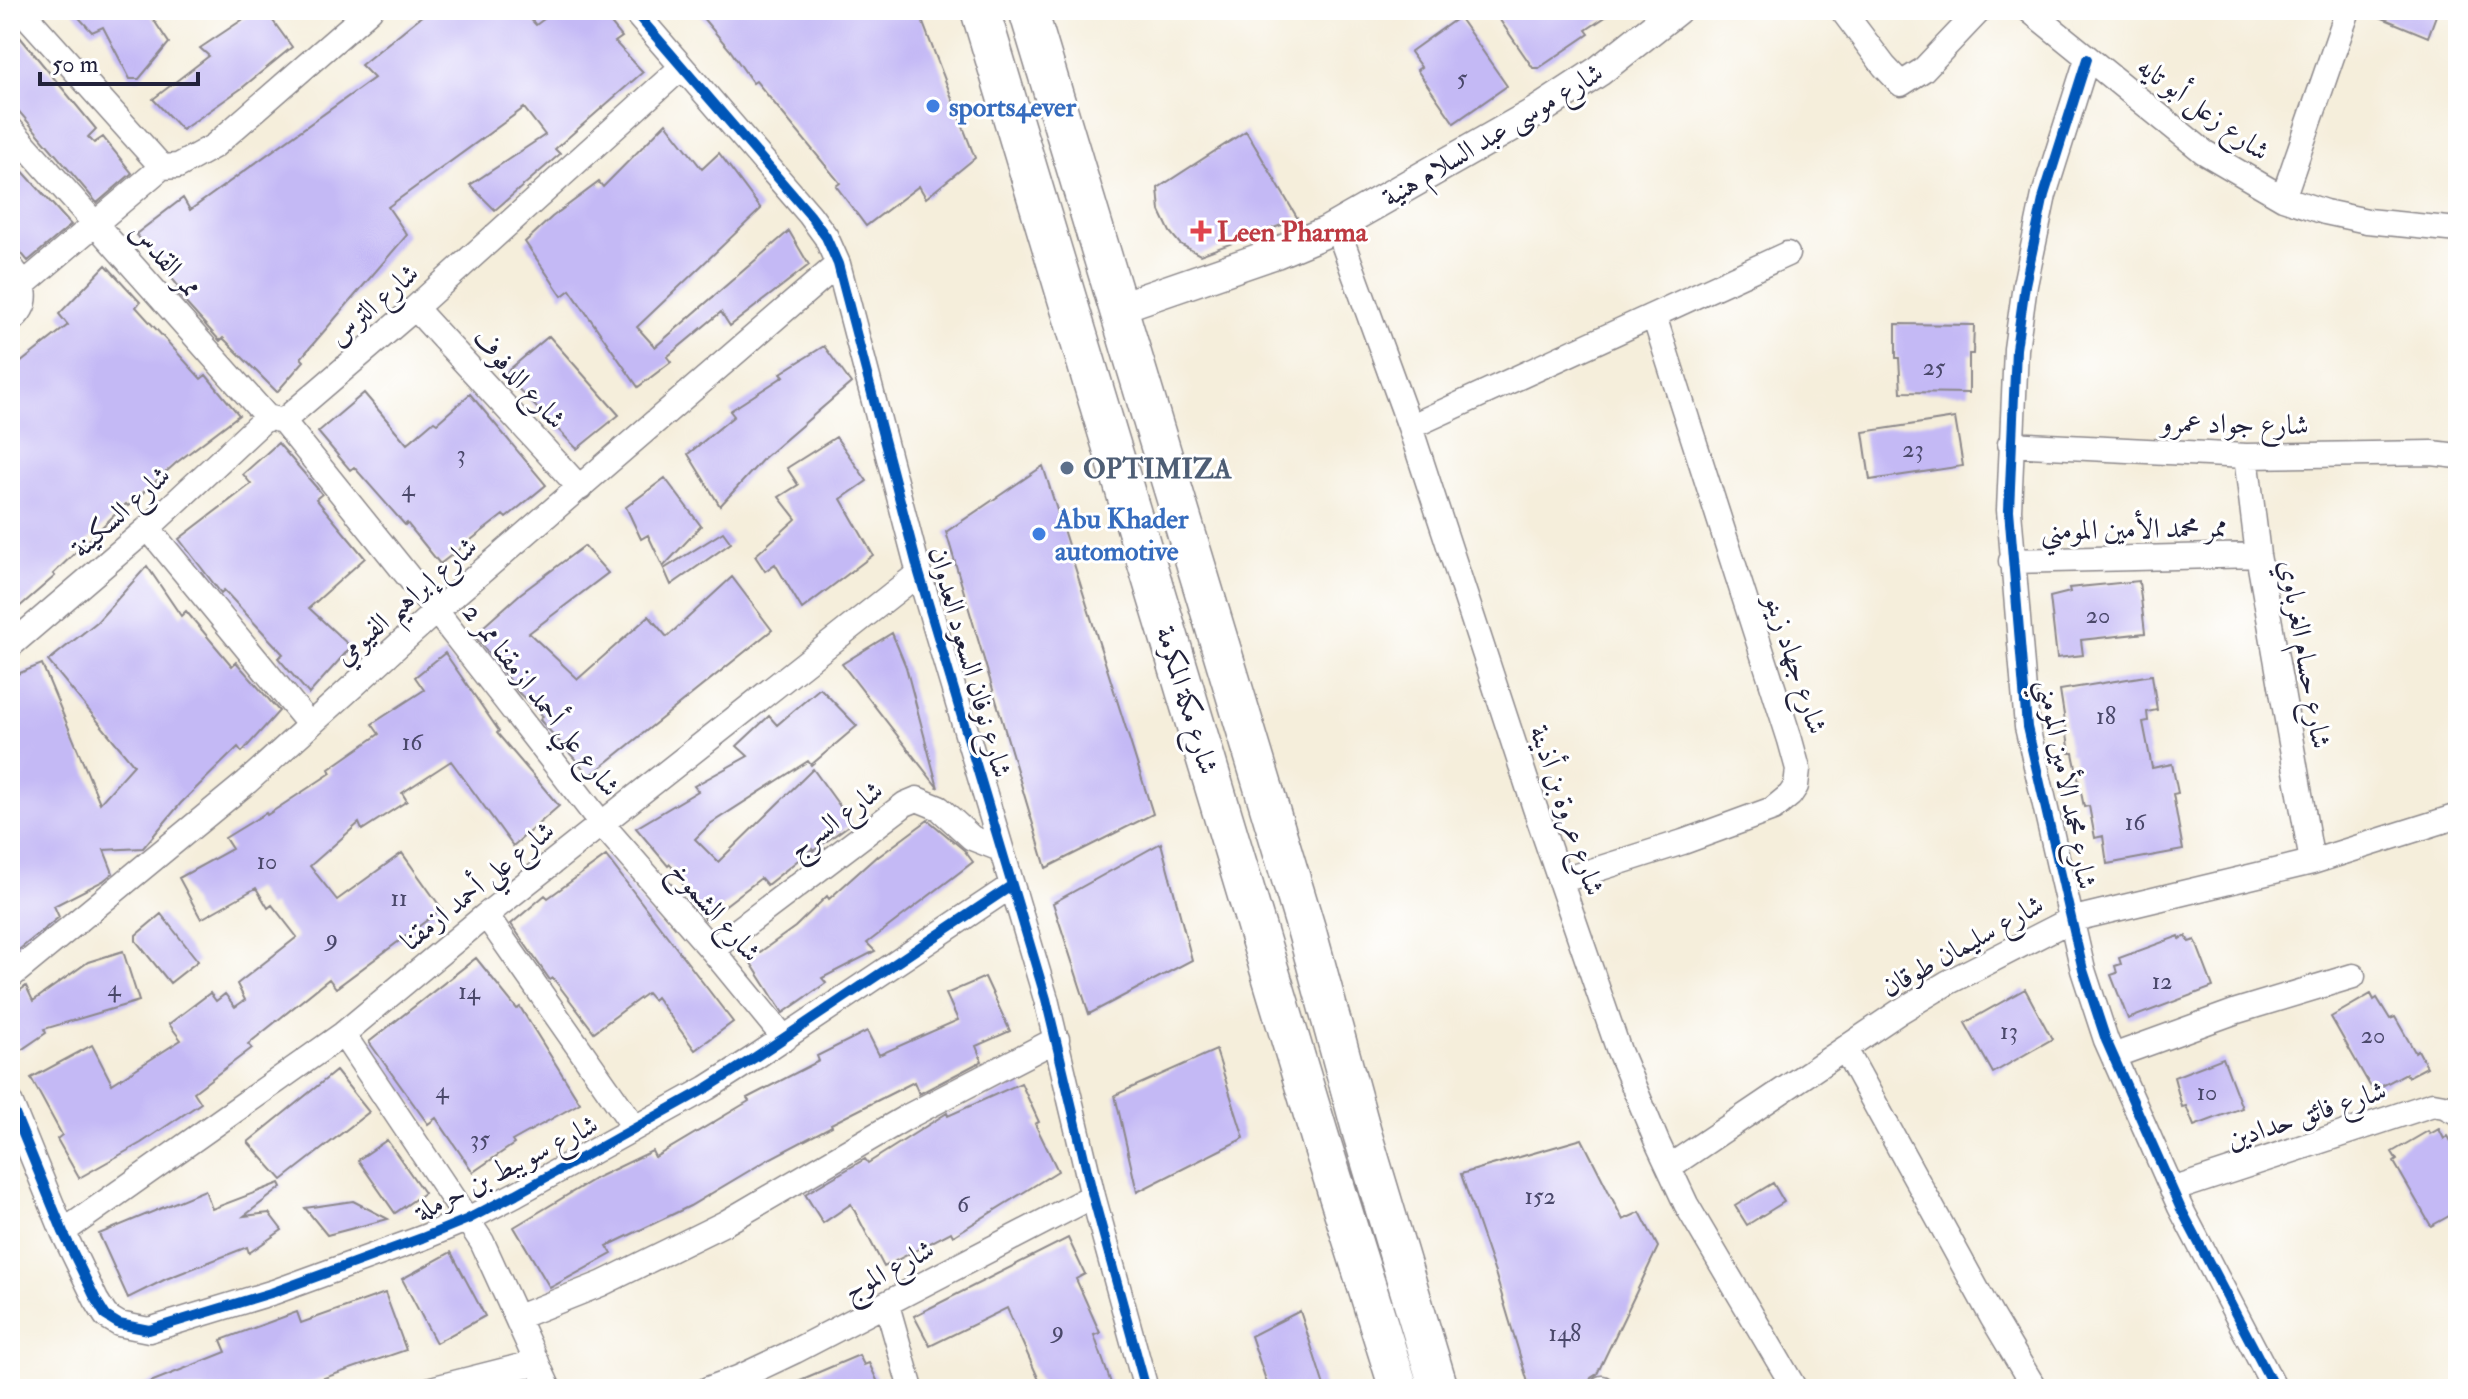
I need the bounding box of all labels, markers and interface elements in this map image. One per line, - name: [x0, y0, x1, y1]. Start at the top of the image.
- scale bar: [40, 36, 198, 86]
- street label: شارع زعل أبو تايه: [2127, 47, 2278, 173]
- text: 50 m: [52, 49, 99, 80]
- street label: شارع موسى عبد السلام هنية: [1376, 55, 1613, 220]
- house number: 5: [1457, 63, 1468, 94]
- place label: sports4ever: [949, 90, 1077, 125]
- marker: sports4ever: [924, 97, 942, 115]
- street label: ممر القدس: [122, 215, 208, 305]
- place label: Leen Pharma: [1217, 215, 1369, 250]
- marker: Leen Pharma: [1192, 222, 1210, 240]
- street label: شارع الترس: [322, 256, 430, 358]
- street label: شارع الدفوف: [461, 321, 573, 440]
- house number: 25: [1923, 352, 1946, 383]
- street label: شارع جواد عمرو: [2158, 406, 2309, 448]
- house number: 23: [1902, 434, 1924, 465]
- house number: 3: [456, 439, 466, 470]
- place label: OPTIMIZA: [1083, 452, 1232, 487]
- street label: شارع السكينة: [64, 458, 181, 570]
- marker: OPTIMIZA: [1058, 459, 1076, 477]
- house number: 4: [402, 473, 416, 504]
- place label: Abu Khader automotive: [1054, 502, 1189, 569]
- street label: ممر محمد الأمين المومني: [2040, 508, 2228, 557]
- marker: Abu Khader automotive: [1030, 525, 1048, 543]
- street label: شارع إبراهيم الفيومي: [327, 529, 491, 680]
- street label: شارع نوفان السعود العدوان: [915, 543, 1019, 784]
- street label: شارع حسام الغرباوي: [2265, 557, 2338, 752]
- street label: شارع جهاد زينو: [1751, 587, 1835, 740]
- street label: شارع علي أحمد ازمقنا ممر 2: [448, 594, 630, 809]
- house number: 20: [2086, 600, 2110, 631]
- street label: شارع مكة المكرمة: [1143, 622, 1226, 780]
- street label: شارع محمد الأمين المومني: [2021, 676, 2106, 894]
- house number: 18: [2096, 701, 2116, 732]
- street label: شارع عروة بن أذينة: [1516, 720, 1615, 902]
- house number: 16: [402, 727, 424, 758]
- street label: شارع السرج: [781, 773, 895, 873]
- house number: 16: [2125, 807, 2147, 838]
- street label: شارع علي أحمد ازمقنا: [392, 811, 567, 965]
- house number: 10: [257, 846, 277, 877]
- street label: شارع الشموخ: [656, 854, 768, 974]
- house number: 11: [390, 883, 408, 914]
- street label: شارع سليمان طوقان: [1875, 887, 2052, 1010]
- house number: 9: [324, 923, 338, 954]
- house number: 12: [2152, 966, 2172, 997]
- house number: 4: [108, 973, 122, 1004]
- house number: 14: [458, 976, 481, 1007]
- house number: 13: [2000, 1016, 2018, 1047]
- house number: 20: [2361, 1020, 2385, 1051]
- street label: شارع فائق حدادين: [2222, 1073, 2392, 1162]
- house number: 4: [436, 1075, 450, 1106]
- house number: 10: [2197, 1077, 2217, 1108]
- street label: شارع سويبط بن حرملة: [407, 1107, 606, 1235]
- house number: 35: [470, 1124, 490, 1155]
- house number: 152: [1524, 1181, 1556, 1212]
- house number: 6: [957, 1189, 971, 1220]
- street label: شارع الموج: [837, 1232, 944, 1315]
- house number: 9: [1050, 1315, 1064, 1346]
- house number: 148: [1549, 1318, 1581, 1349]

